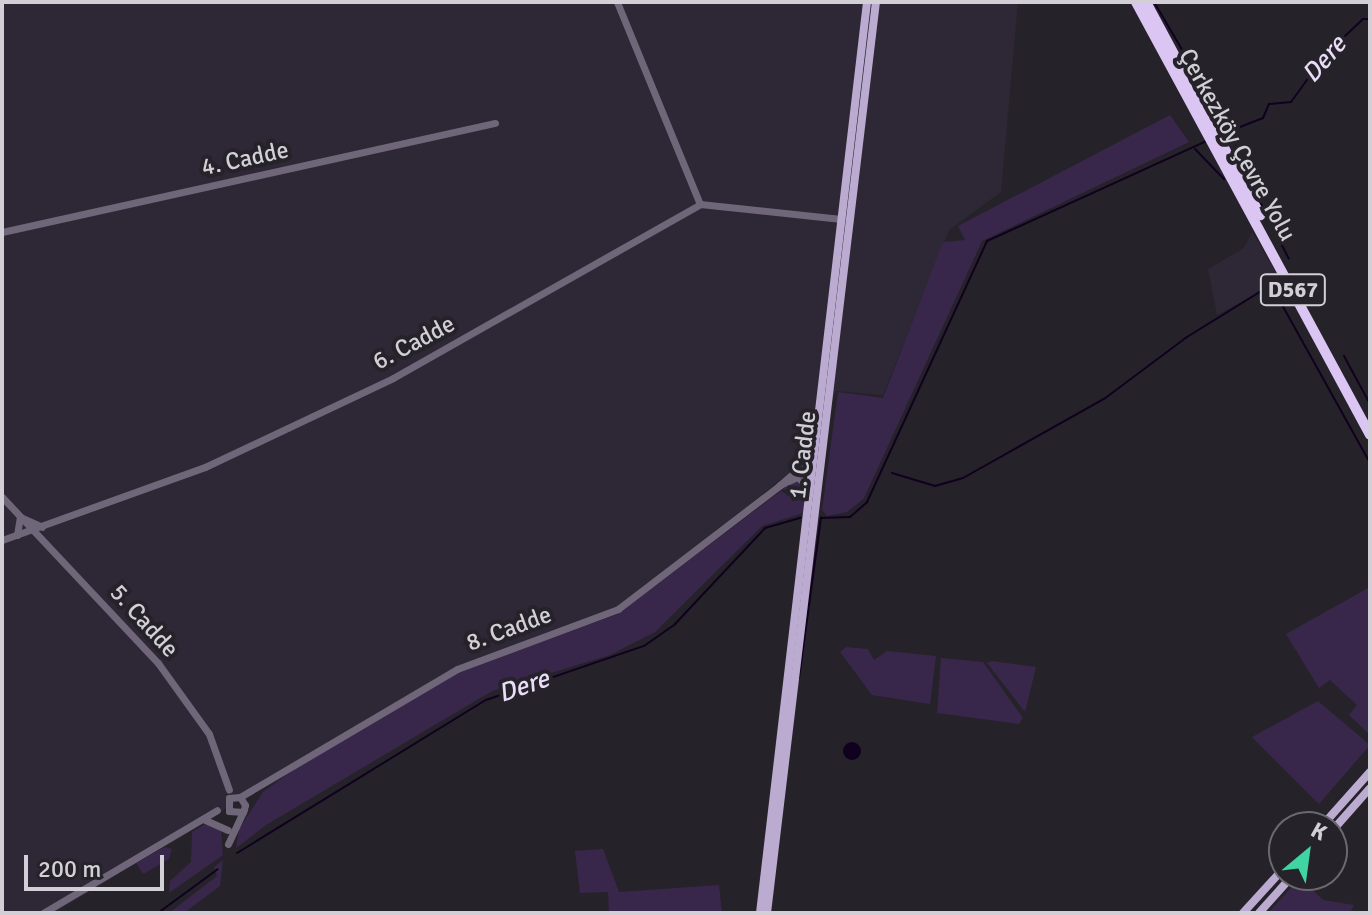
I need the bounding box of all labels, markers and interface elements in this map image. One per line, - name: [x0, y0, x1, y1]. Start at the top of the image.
- water label: Dere: [1296, 30, 1354, 90]
- street label: Çerkezköy Çevre Yolu: [1172, 44, 1302, 246]
- street label: 4. Cadde: [199, 136, 291, 182]
- road number: D567: [1259, 272, 1327, 308]
- street label: 6. Cadde: [368, 310, 460, 376]
- street label: 1. Cadde: [783, 409, 823, 501]
- street label: 5. Cadde: [104, 579, 184, 663]
- street label: 8. Cadde: [463, 600, 555, 658]
- water label: Dere: [494, 664, 554, 710]
- north arrow: [1268, 811, 1348, 891]
- text: K: [1306, 816, 1331, 846]
- scale bar: [28, 839, 168, 889]
- text: 200 m: [38, 854, 101, 884]

